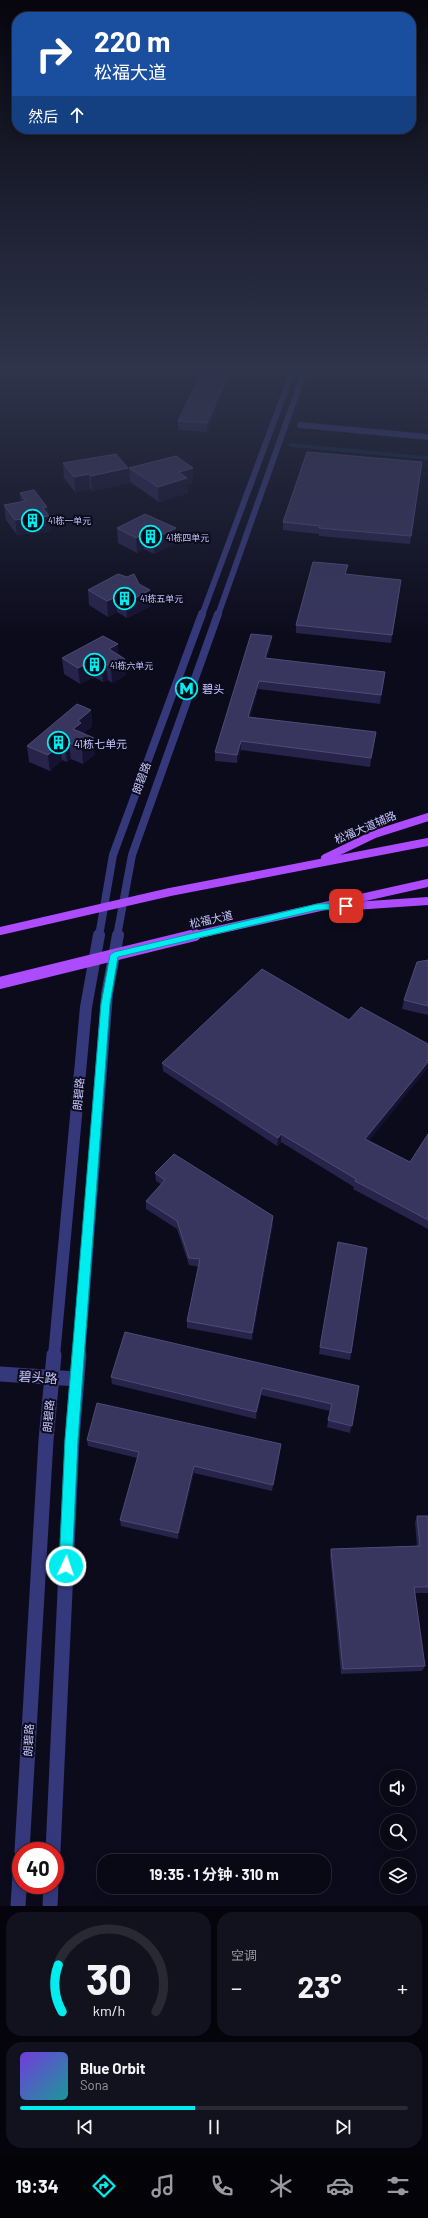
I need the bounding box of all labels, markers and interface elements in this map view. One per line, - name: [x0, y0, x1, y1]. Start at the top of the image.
- text: 220 m: [94, 24, 170, 58]
- icon: right: [28, 28, 80, 80]
- text: 松福大道: [94, 61, 166, 83]
- icon: ahead: [66, 104, 88, 126]
- text: 然后: [28, 107, 58, 125]
- building icon: 41栋一单元: [20, 507, 46, 533]
- place label: 41栋一单元: [48, 515, 91, 526]
- building icon: 41栋四单元: [137, 524, 163, 550]
- place label: 41栋四单元: [166, 532, 209, 543]
- building icon: 41栋五单元: [111, 585, 137, 611]
- place label: 41栋五单元: [140, 593, 183, 604]
- building icon: 41栋六单元: [82, 652, 108, 678]
- place label: 41栋六单元: [110, 660, 153, 671]
- metro station icon: 碧头: [174, 675, 200, 701]
- place label: 碧头: [202, 682, 224, 695]
- building icon: 41栋七单元: [45, 730, 71, 756]
- place label: 41栋七单元: [74, 737, 127, 750]
- street label: 朗碧路: [129, 760, 153, 796]
- street label: 松福大道辅路: [332, 808, 398, 846]
- pin: [329, 889, 363, 923]
- icon: arrive: [335, 895, 357, 917]
- street label: 松福大道: [188, 908, 234, 930]
- street label: 朗碧路: [70, 1077, 86, 1111]
- street label: 碧头路: [18, 1368, 58, 1386]
- street label: 朗碧路: [40, 1399, 56, 1433]
- position arrow: [45, 1545, 87, 1587]
- street label: 朗碧路: [21, 1723, 35, 1757]
- map controls: [380, 1770, 416, 1894]
- button: sound: [380, 1770, 416, 1806]
- button: search: [380, 1814, 416, 1850]
- speed limit sign: 40: [12, 1842, 64, 1894]
- button: layers: [380, 1858, 416, 1894]
- text: 19:35 · 1 分钟 · 310 m: [149, 1865, 279, 1883]
- text: 空调: [231, 1947, 257, 1963]
- text: 30: [85, 1953, 132, 2003]
- text: 23°: [298, 1968, 341, 2004]
- text: −: [231, 1974, 242, 2000]
- text: +: [397, 1974, 408, 2000]
- text: km/h: [92, 2002, 125, 2019]
- text: Blue Orbit: [80, 2059, 145, 2077]
- text: Sona: [80, 2077, 108, 2093]
- icon: previous: [74, 2116, 96, 2138]
- icon: pause: [203, 2116, 225, 2138]
- icon: next: [332, 2116, 354, 2138]
- icon: directions: [90, 2172, 118, 2200]
- icon: music: [149, 2172, 177, 2200]
- icon: phone: [208, 2172, 236, 2200]
- icon: climate: [267, 2172, 295, 2200]
- icon: car: [326, 2172, 354, 2200]
- icon: filters: [384, 2172, 412, 2200]
- text: 19:34: [15, 2175, 59, 2197]

